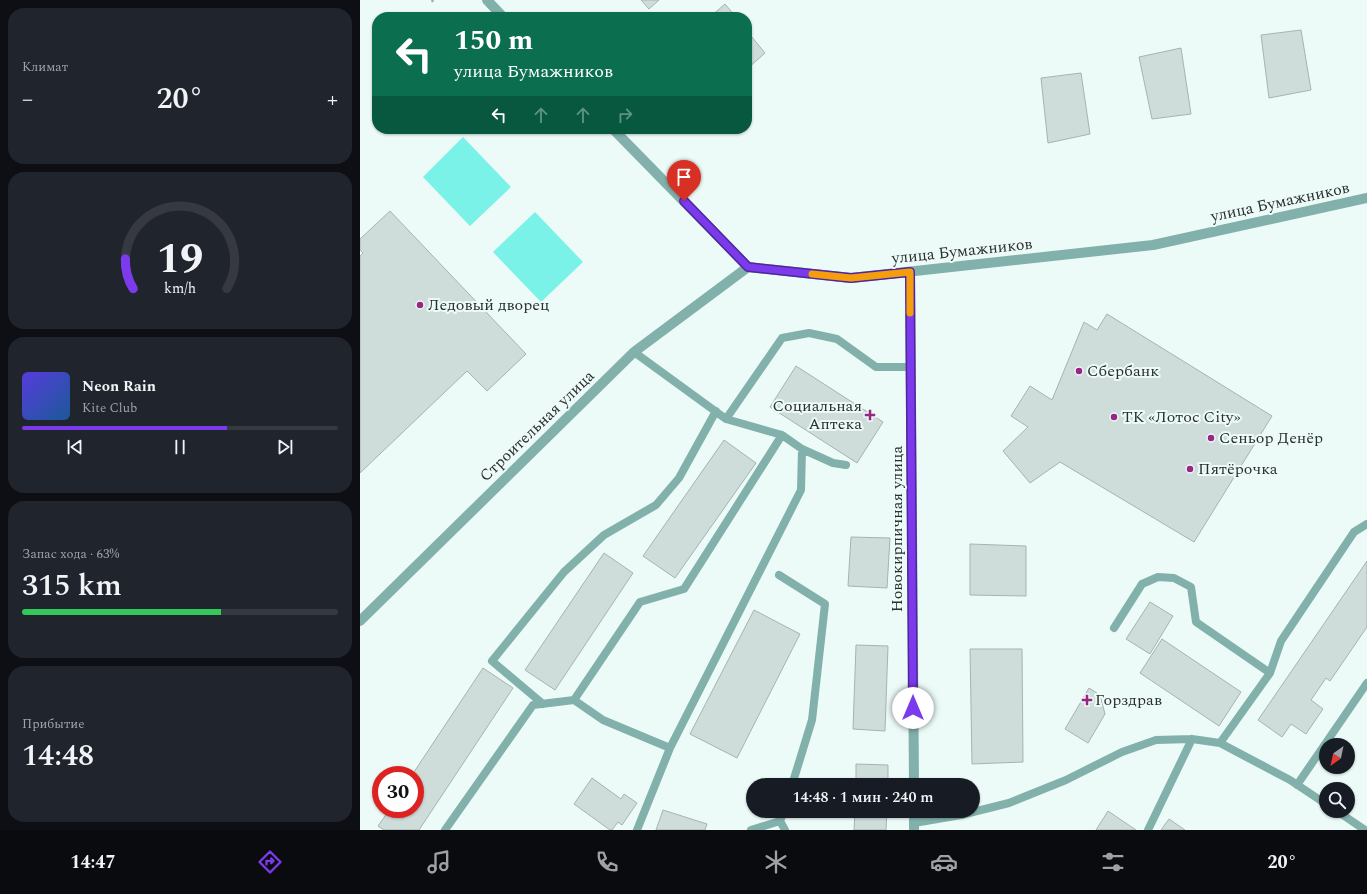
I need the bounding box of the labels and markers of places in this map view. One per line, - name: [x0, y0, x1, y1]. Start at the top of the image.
- pin: [667, 160, 701, 201]
- place label: Ледовый дворец: [428, 293, 549, 317]
- marker: Ледовый дворец: [415, 300, 425, 310]
- place label: Сбербанк: [1087, 359, 1159, 383]
- marker: Сбербанк: [1074, 366, 1084, 376]
- place label: Социальная Аптека: [772, 394, 862, 436]
- place label: ТК «Лотос City»: [1122, 405, 1241, 429]
- marker: Социальная Аптека: [865, 410, 875, 420]
- marker: ТК «Лотос City»: [1109, 412, 1119, 422]
- place label: Сеньор Денёр: [1219, 426, 1323, 450]
- marker: Сеньор Денёр: [1206, 433, 1216, 443]
- place label: Пятёрочка: [1198, 457, 1278, 481]
- marker: Пятёрочка: [1185, 464, 1195, 474]
- place label: Горздрав: [1095, 688, 1162, 712]
- marker: Горздрав: [1082, 695, 1092, 705]

